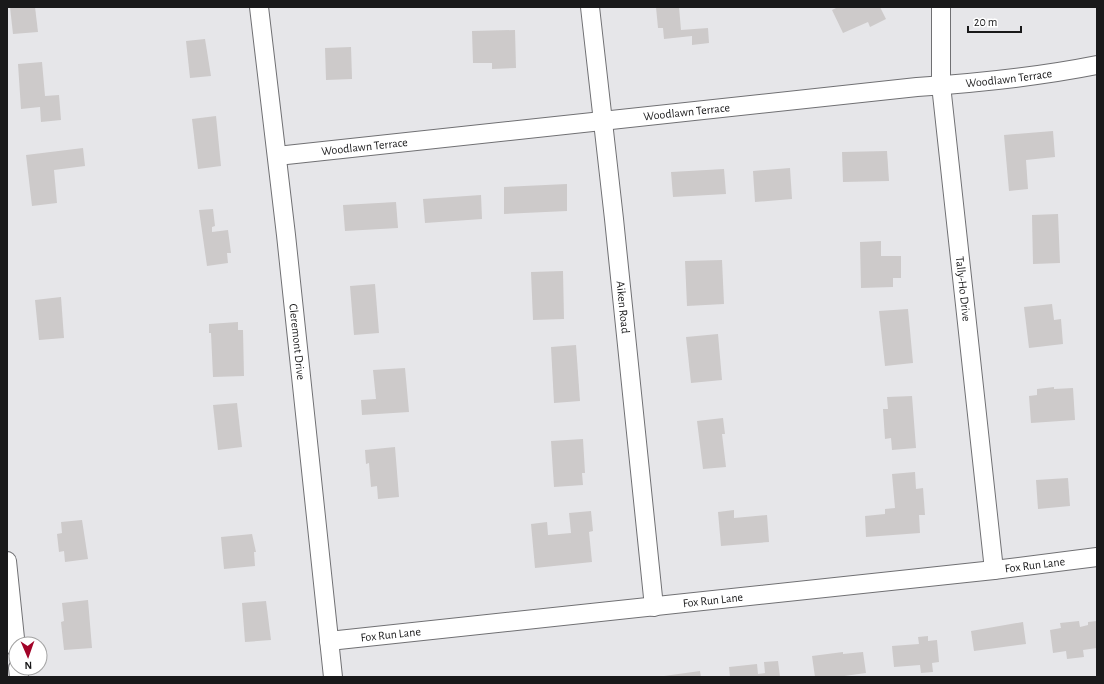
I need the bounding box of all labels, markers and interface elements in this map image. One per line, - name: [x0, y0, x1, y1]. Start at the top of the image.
- scale bar: [968, 8, 1021, 34]
- text: 20 m: [974, 16, 997, 28]
- street label: Woodlawn Terrace: [965, 67, 1053, 89]
- street label: Woodlawn Terrace: [643, 101, 730, 122]
- street label: Woodlawn Terrace: [321, 136, 408, 157]
- street label: Tally-Ho Drive: [954, 256, 973, 322]
- street label: Aiken Road: [614, 280, 632, 334]
- street label: Cleremont Drive: [287, 303, 307, 381]
- street label: Fox Run Lane: [1004, 555, 1066, 575]
- street label: Fox Run Lane: [682, 591, 744, 609]
- street label: Fox Run Lane: [360, 625, 421, 644]
- north arrow: [8, 636, 48, 676]
- text: N: [24, 660, 32, 671]

